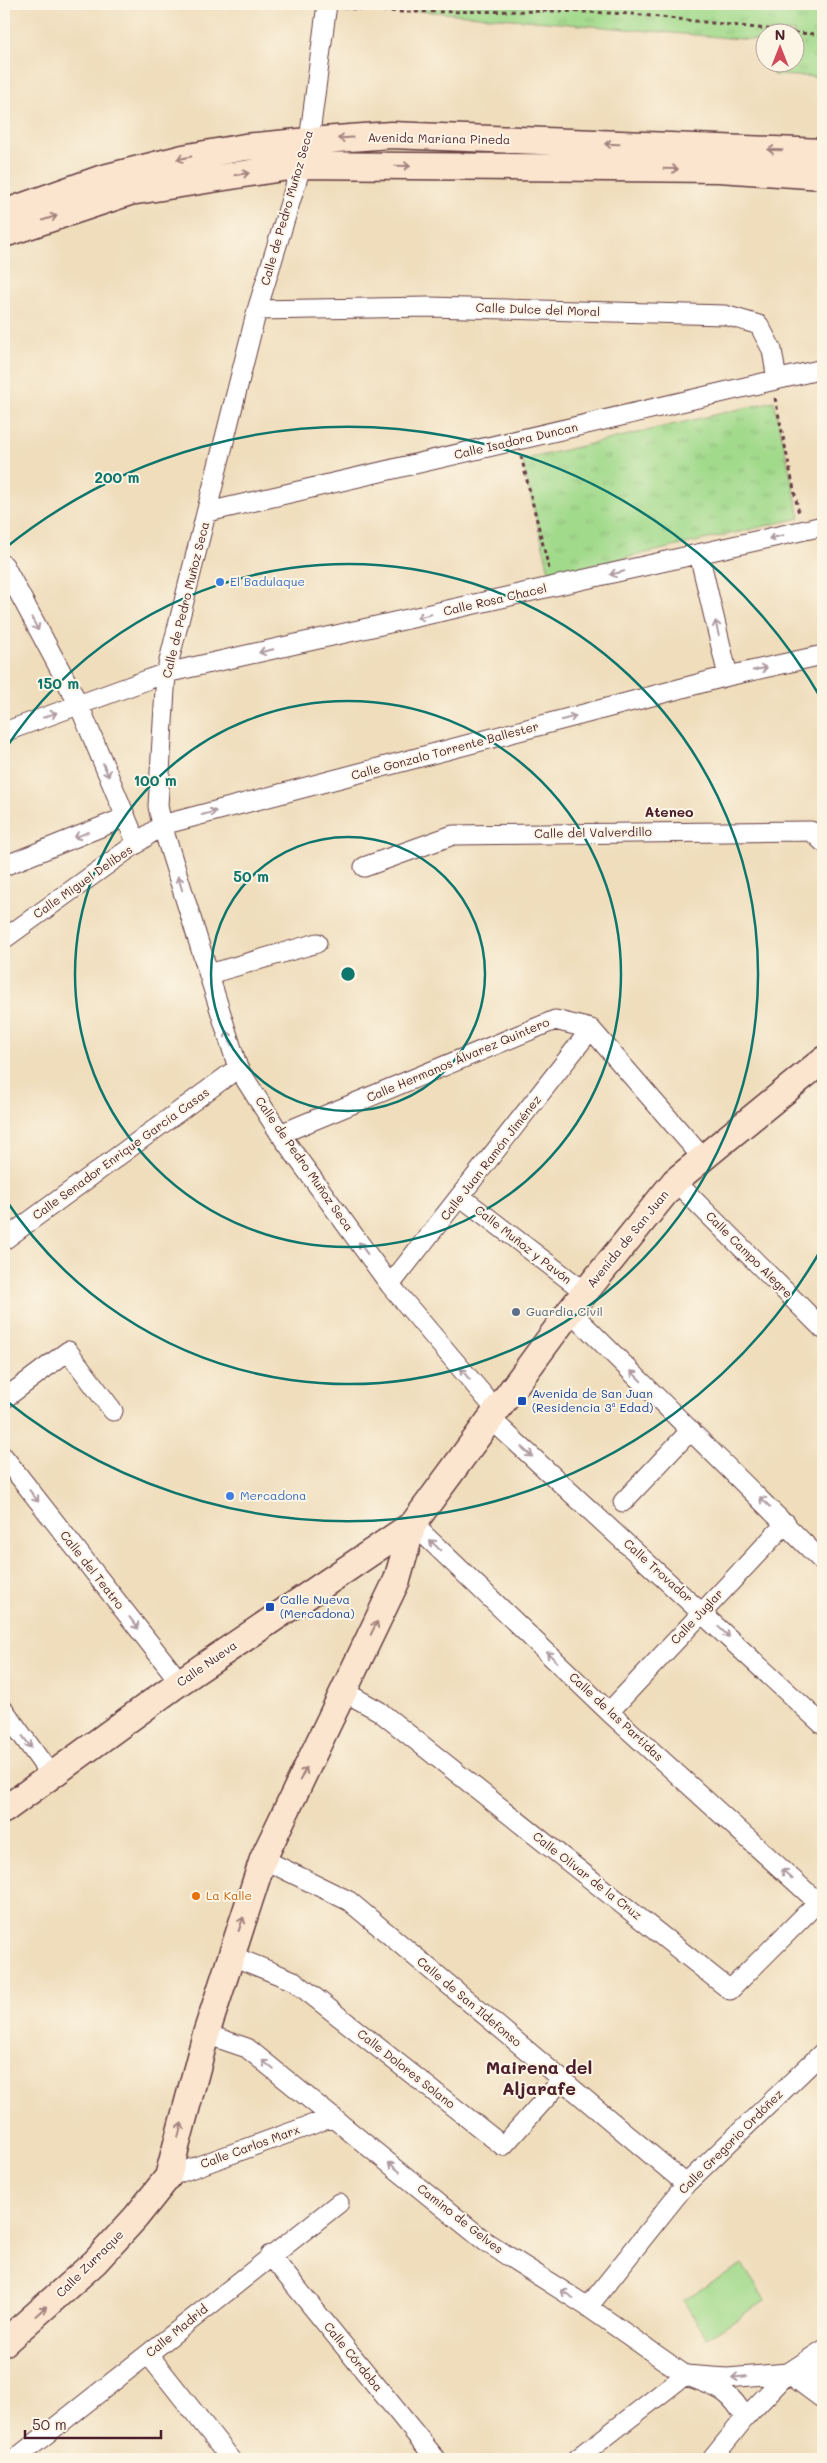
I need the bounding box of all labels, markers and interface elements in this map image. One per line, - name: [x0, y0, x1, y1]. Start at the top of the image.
- north arrow: [754, 22, 804, 72]
- text: N: [775, 25, 785, 44]
- street label: Calle de Pedro Muñoz Seca: [256, 128, 316, 287]
- street label: Avenida Mariana Pineda: [368, 129, 510, 147]
- one-way arrow: [337, 134, 353, 143]
- one-way arrow: [604, 139, 620, 149]
- one-way arrow: [767, 146, 783, 155]
- one-way arrow: [176, 154, 192, 163]
- one-way arrow: [395, 161, 411, 171]
- one-way arrow: [662, 164, 679, 174]
- one-way arrow: [233, 169, 249, 179]
- one-way arrow: [41, 213, 57, 223]
- street label: Calle Dulce del Moral: [476, 299, 601, 319]
- street label: Calle Isadora Duncan: [452, 418, 579, 462]
- text: 200 m: [95, 467, 140, 487]
- street label: Calle de Pedro Muñoz Seca: [158, 520, 212, 680]
- one-way arrow: [768, 533, 784, 542]
- one-way arrow: [610, 569, 626, 578]
- place label: El Badulaque: [230, 573, 305, 589]
- marker: El Badulaque: [214, 576, 226, 588]
- street label: Calle Rosa Chacel: [442, 579, 548, 619]
- one-way arrow: [417, 612, 433, 621]
- one-way arrow: [30, 616, 40, 631]
- one-way arrow: [712, 621, 721, 637]
- one-way arrow: [258, 647, 274, 656]
- one-way arrow: [752, 663, 768, 673]
- text: 150 m: [37, 673, 79, 693]
- one-way arrow: [41, 710, 57, 719]
- one-way arrow: [561, 712, 577, 722]
- street label: Calle Gonzalo Torrente Ballester: [349, 717, 540, 783]
- one-way arrow: [103, 762, 112, 777]
- text: 100 m: [133, 770, 177, 790]
- district label: Ateneo: [644, 802, 694, 821]
- one-way arrow: [201, 808, 217, 817]
- street label: Calle del Valverdillo: [534, 823, 652, 841]
- one-way arrow: [74, 831, 89, 841]
- street label: Calle Miguel Delibes: [30, 841, 135, 921]
- text: 50 m: [233, 866, 269, 886]
- one-way arrow: [175, 876, 184, 892]
- centre of rings: [339, 965, 357, 983]
- street label: Calle Hermanos Álvarez Quintero: [364, 1013, 551, 1105]
- one-way arrow: [224, 1031, 233, 1047]
- street label: Calle Senador Enrique García Casas: [29, 1084, 212, 1223]
- street label: Calle Juan Ramón Jiménez: [436, 1091, 544, 1223]
- street label: Calle de Pedro Muñoz Seca: [252, 1093, 357, 1234]
- street label: Avenida de San Juan: [583, 1186, 672, 1290]
- street label: Calle Muñoz y Pavón: [472, 1201, 575, 1287]
- street label: Calle Campo Alegre: [703, 1207, 797, 1301]
- one-way arrow: [358, 1241, 368, 1255]
- place label: Guardia Civil: [526, 1303, 603, 1319]
- marker: Guardia Civil: [510, 1306, 522, 1318]
- one-way arrow: [460, 1367, 471, 1380]
- one-way arrow: [630, 1370, 642, 1382]
- place label: Avenida de San Juan (Residencia 3ª Edad): [532, 1385, 653, 1415]
- marker: Avenida de San Juan (Residencia 3ª Edad): [516, 1395, 528, 1407]
- one-way arrow: [521, 1446, 534, 1458]
- place label: Mercadona: [240, 1487, 306, 1503]
- one-way arrow: [28, 1489, 39, 1502]
- marker: Mercadona: [224, 1490, 236, 1502]
- one-way arrow: [758, 1496, 771, 1508]
- street label: Calle del Teatro: [57, 1527, 128, 1612]
- street label: Calle Trovador: [621, 1535, 697, 1606]
- one-way arrow: [429, 1539, 441, 1551]
- street label: Calle Juglar: [667, 1585, 726, 1647]
- place label: Calle Nueva (Mercadona): [280, 1591, 355, 1621]
- marker: Calle Nueva (Mercadona): [264, 1601, 276, 1613]
- one-way arrow: [129, 1616, 140, 1629]
- one-way arrow: [369, 1620, 379, 1635]
- one-way arrow: [718, 1626, 731, 1638]
- street label: Calle Nueva: [173, 1637, 240, 1690]
- one-way arrow: [546, 1651, 559, 1663]
- street label: Calle de las Partidas: [566, 1668, 667, 1764]
- one-way arrow: [22, 1735, 32, 1749]
- one-way arrow: [299, 1767, 309, 1782]
- street label: Calle Olivar de la Cruz: [530, 1828, 646, 1923]
- one-way arrow: [781, 1868, 794, 1880]
- place label: La Kalle: [206, 1887, 252, 1903]
- marker: La Kalle: [190, 1890, 202, 1902]
- one-way arrow: [237, 1916, 246, 1932]
- street label: Calle de San Ildefonso: [414, 1953, 525, 2050]
- street label: Calle Dolores Solano: [354, 2025, 459, 2111]
- district label: Mairena del Aljarafe: [486, 2055, 592, 2100]
- one-way arrow: [261, 2059, 274, 2070]
- street label: Calle Gregorio Ordóñez: [675, 2085, 786, 2197]
- street label: Calle Carlos Marx: [198, 2121, 301, 2171]
- one-way arrow: [176, 2122, 185, 2138]
- one-way arrow: [388, 2162, 401, 2173]
- street label: Camino de Gelves: [414, 2180, 507, 2257]
- street label: Calle Zurraque: [52, 2226, 126, 2300]
- one-way arrow: [561, 2289, 575, 2299]
- street label: Calle Madrid: [142, 2300, 211, 2360]
- one-way arrow: [34, 2306, 47, 2317]
- street label: Calle Córdoba: [321, 2318, 387, 2394]
- one-way arrow: [731, 2372, 747, 2382]
- scale bar: [25, 2408, 161, 2440]
- text: 50 m: [32, 2414, 67, 2434]

